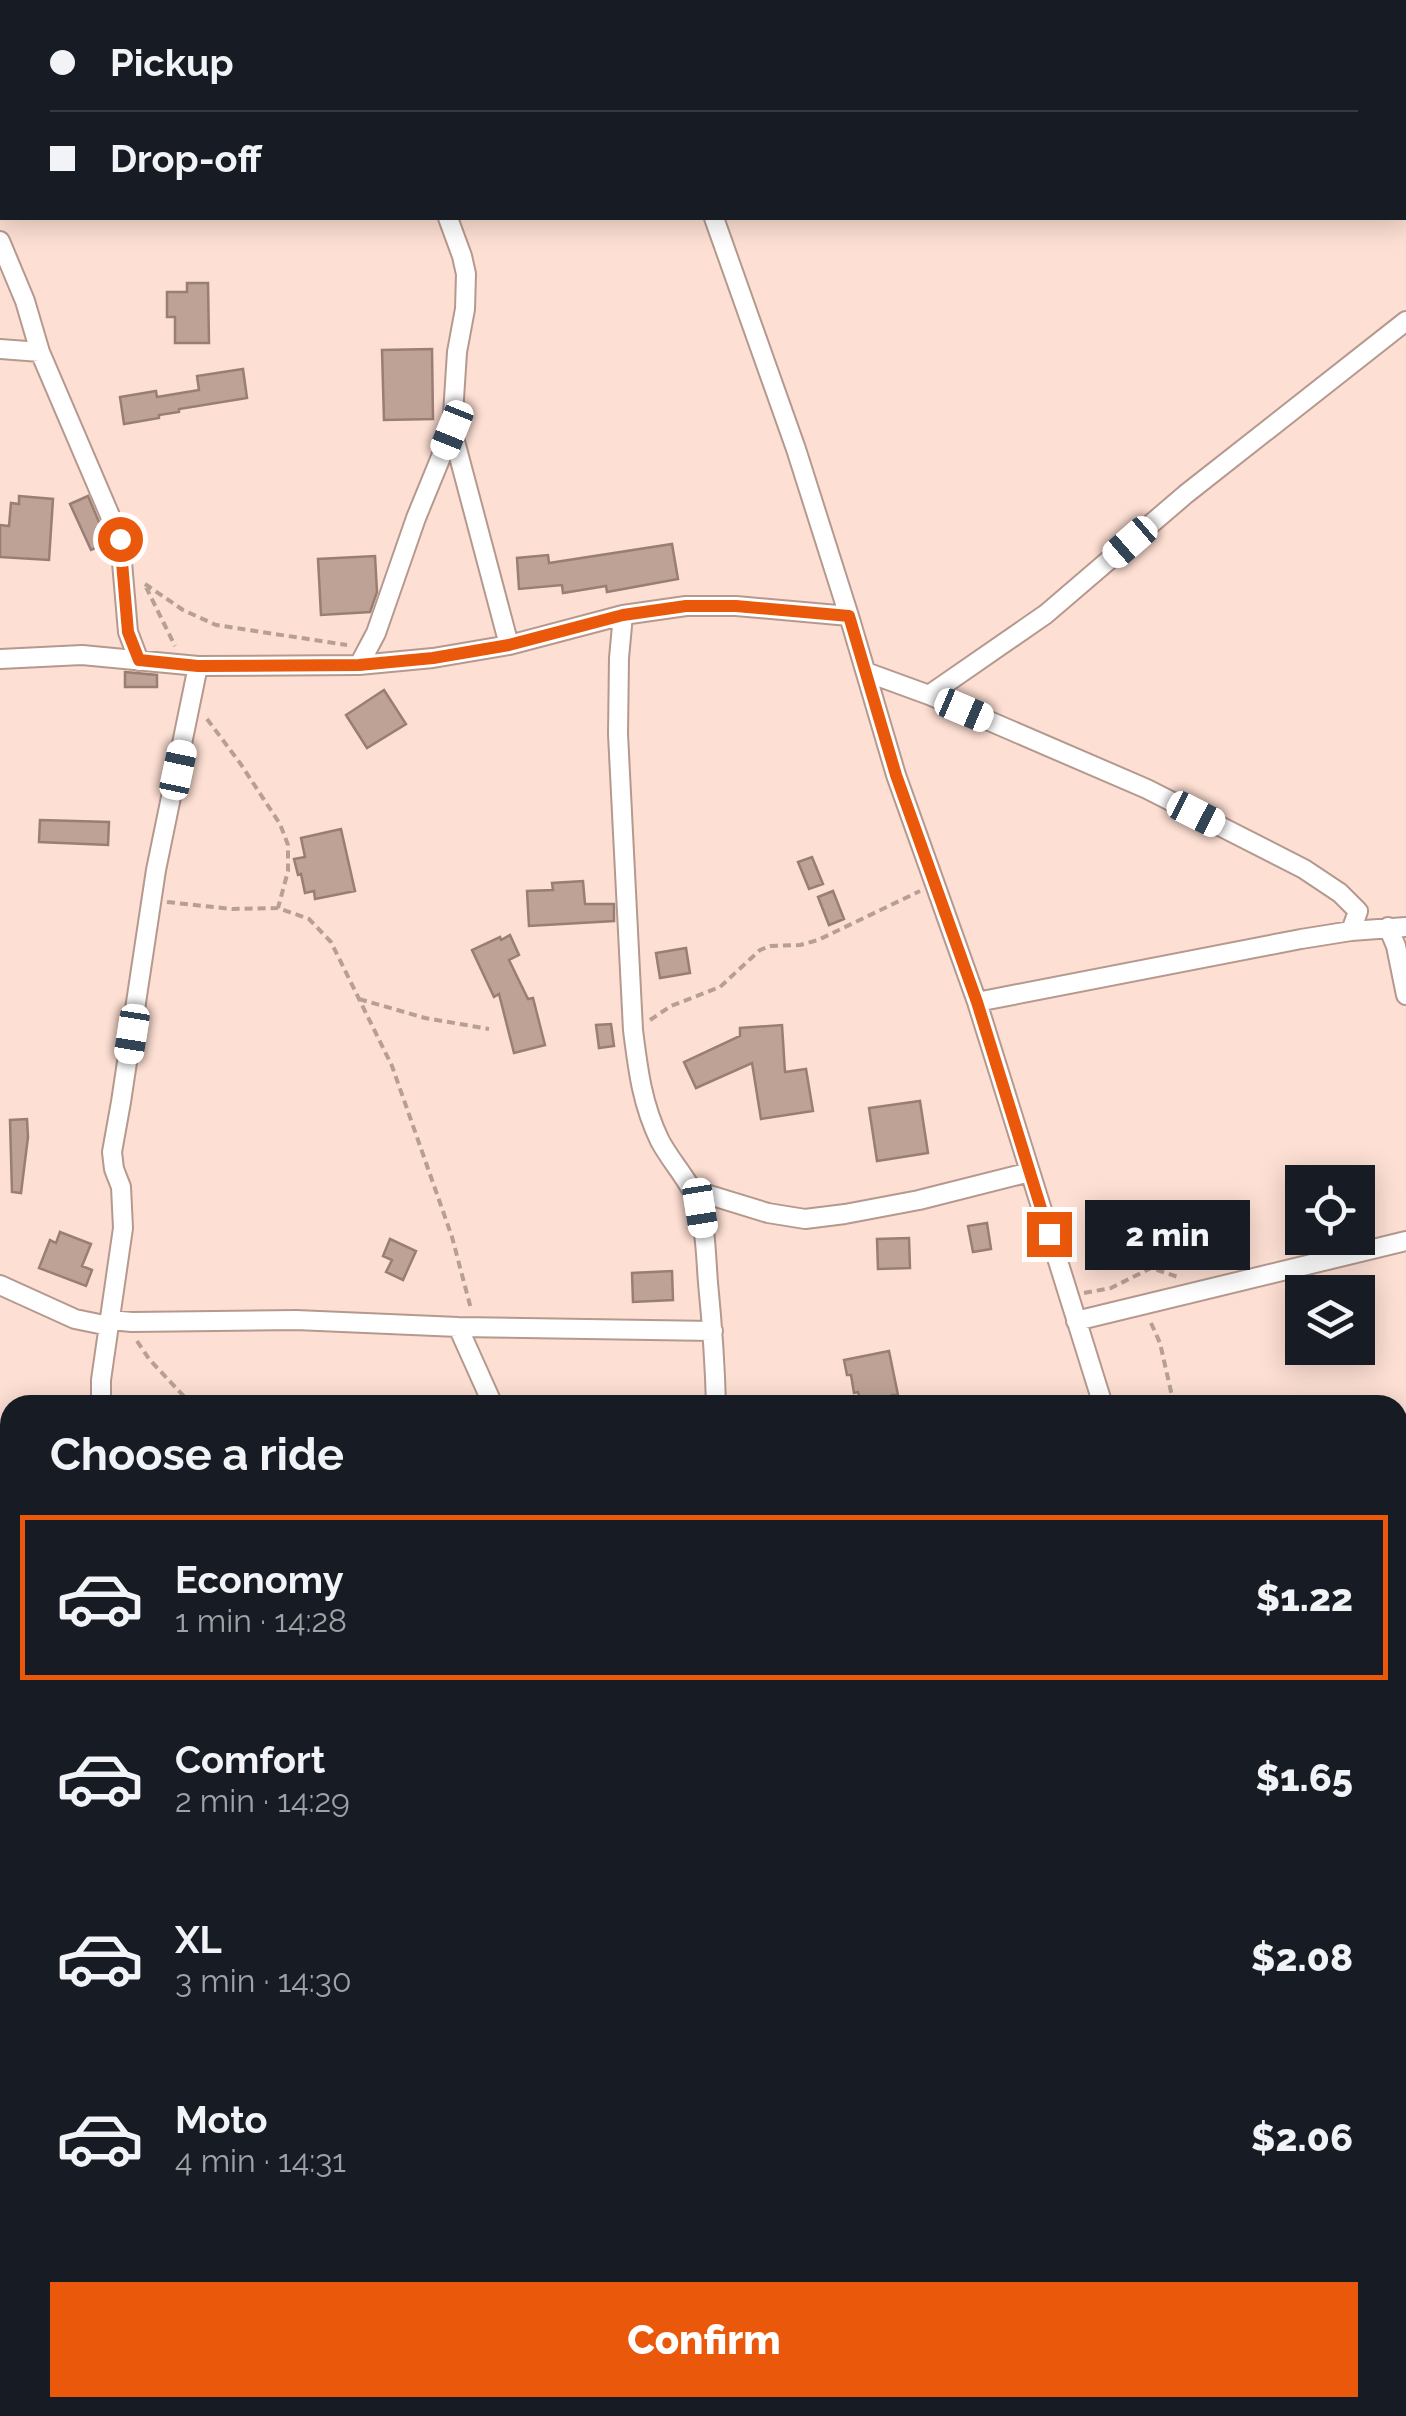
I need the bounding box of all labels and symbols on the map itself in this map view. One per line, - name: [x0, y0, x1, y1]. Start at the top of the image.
- car: [427, 397, 477, 463]
- car: [1098, 511, 1162, 573]
- route start: [98, 517, 143, 562]
- car: [931, 684, 997, 736]
- car: [157, 738, 199, 802]
- car: [1162, 787, 1230, 841]
- car: [112, 1002, 152, 1066]
- car: [680, 1176, 720, 1240]
- callout: 2 min: [1084, 1199, 1249, 1269]
- route end: [1027, 1212, 1072, 1257]

